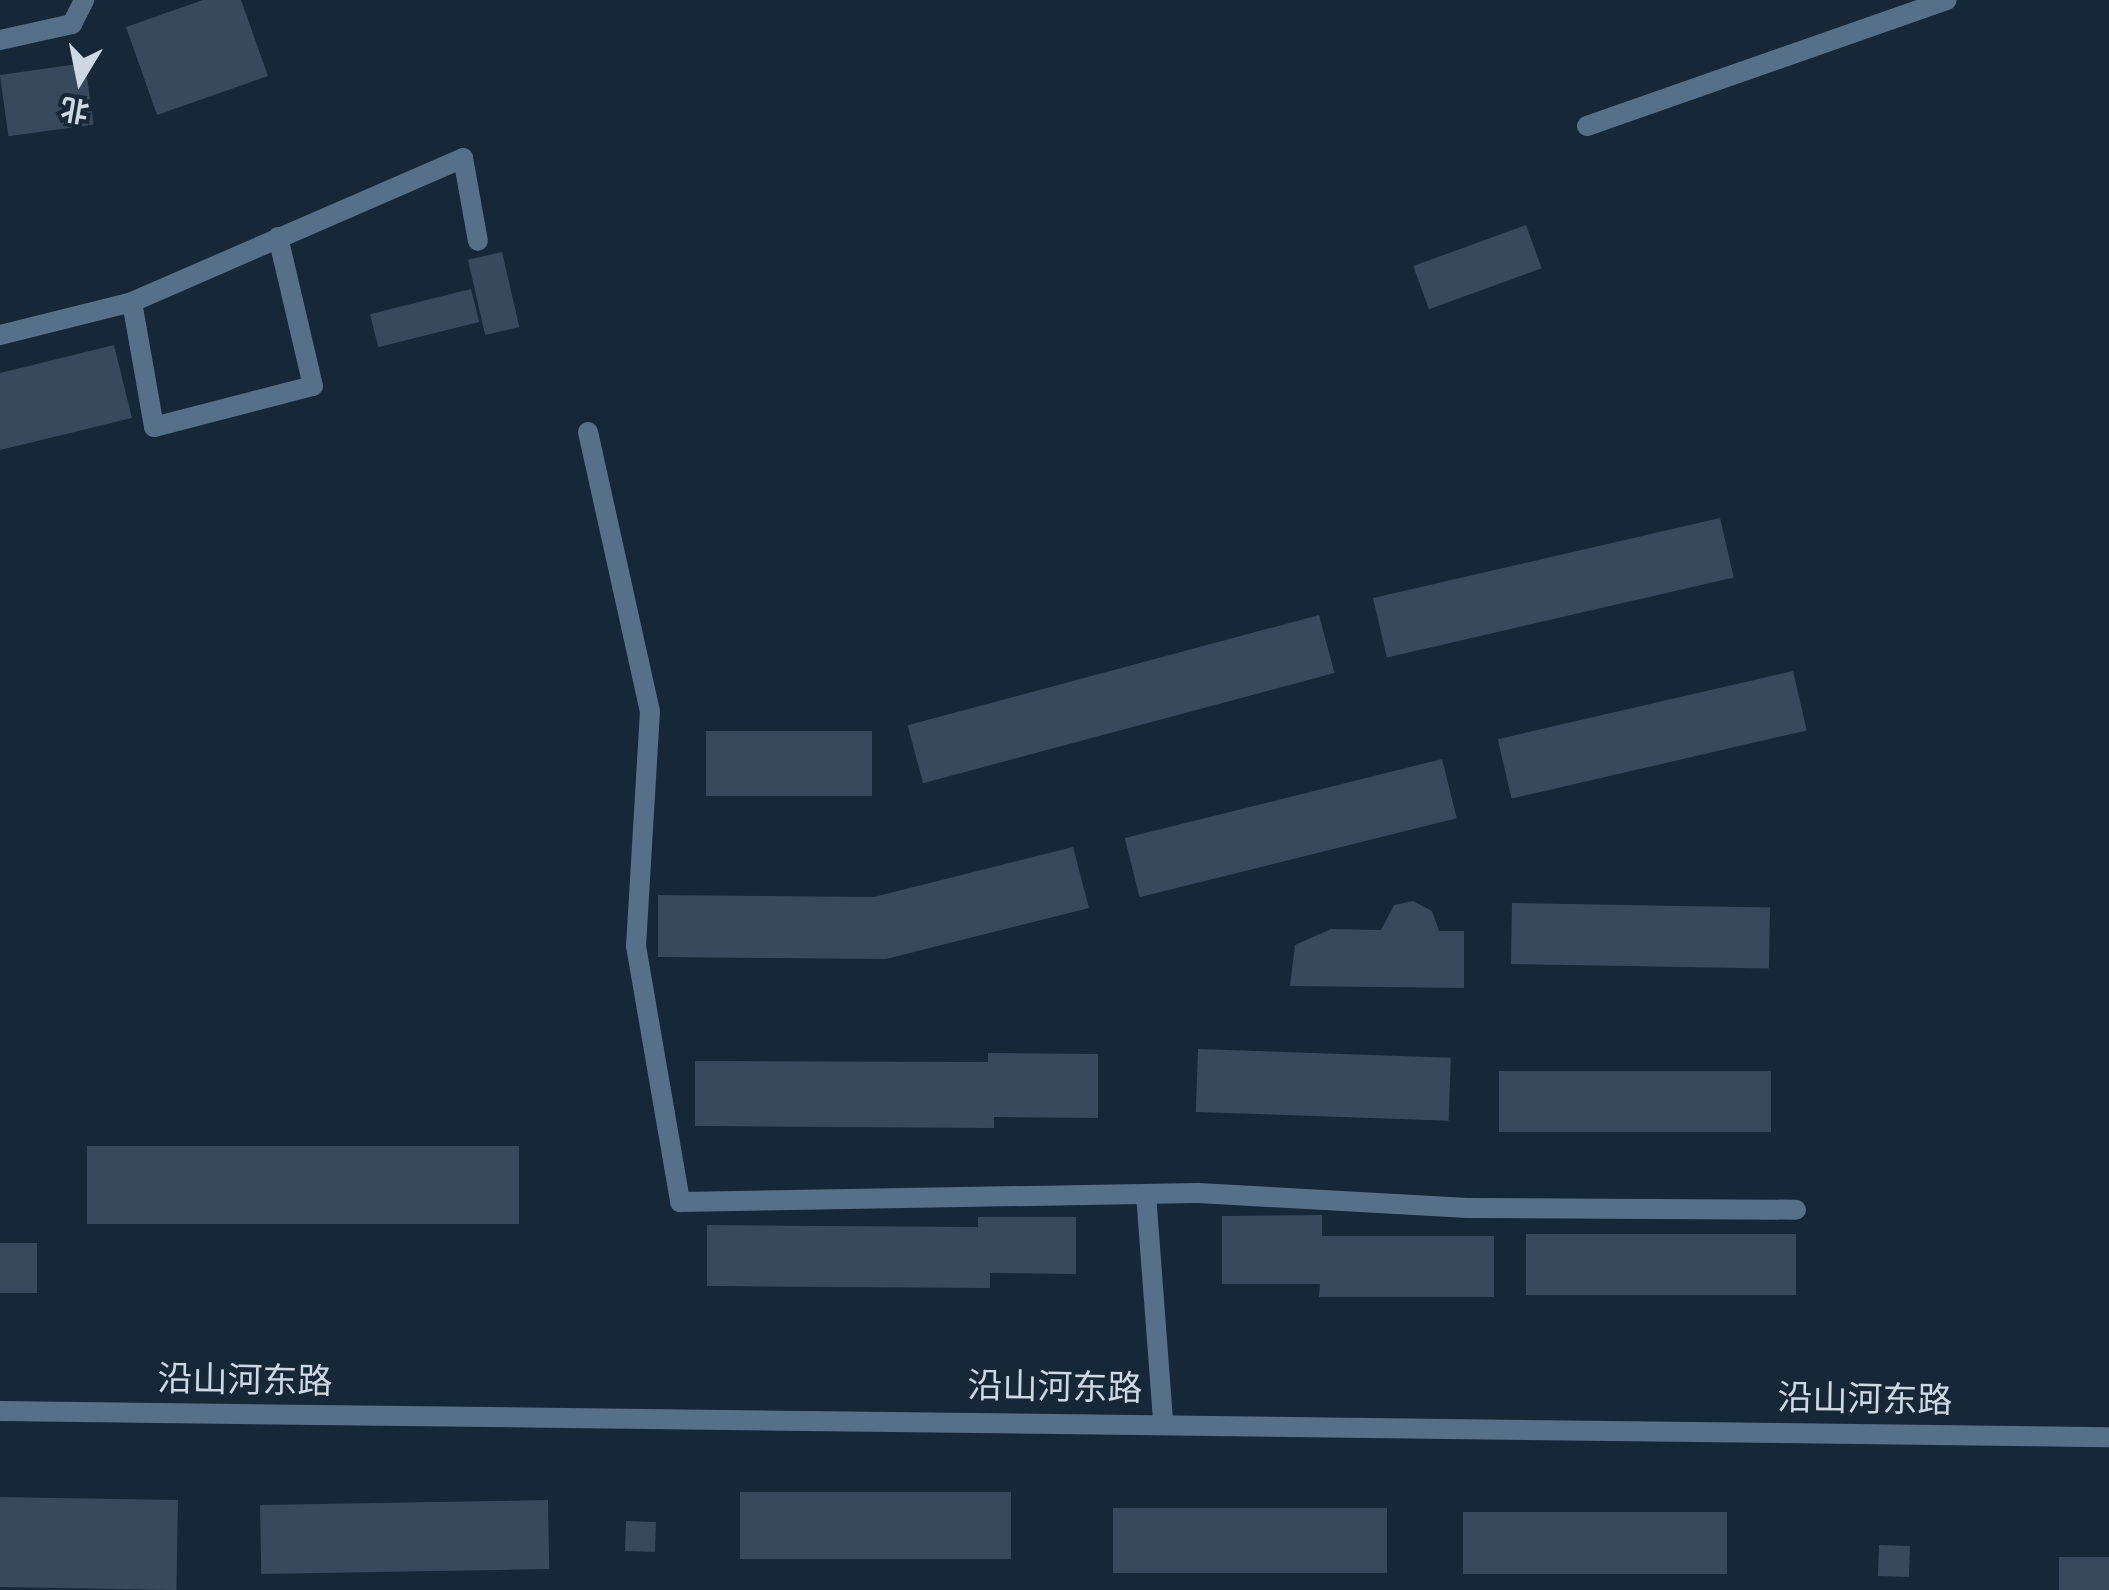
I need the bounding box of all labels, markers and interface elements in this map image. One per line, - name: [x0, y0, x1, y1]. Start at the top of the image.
- north arrow: [30, 30, 130, 130]
- text: 北: [58, 88, 92, 131]
- street label: 沿山河东路: [157, 1358, 333, 1404]
- street label: 沿山河东路: [967, 1365, 1143, 1411]
- street label: 沿山河东路: [1777, 1377, 1953, 1423]

